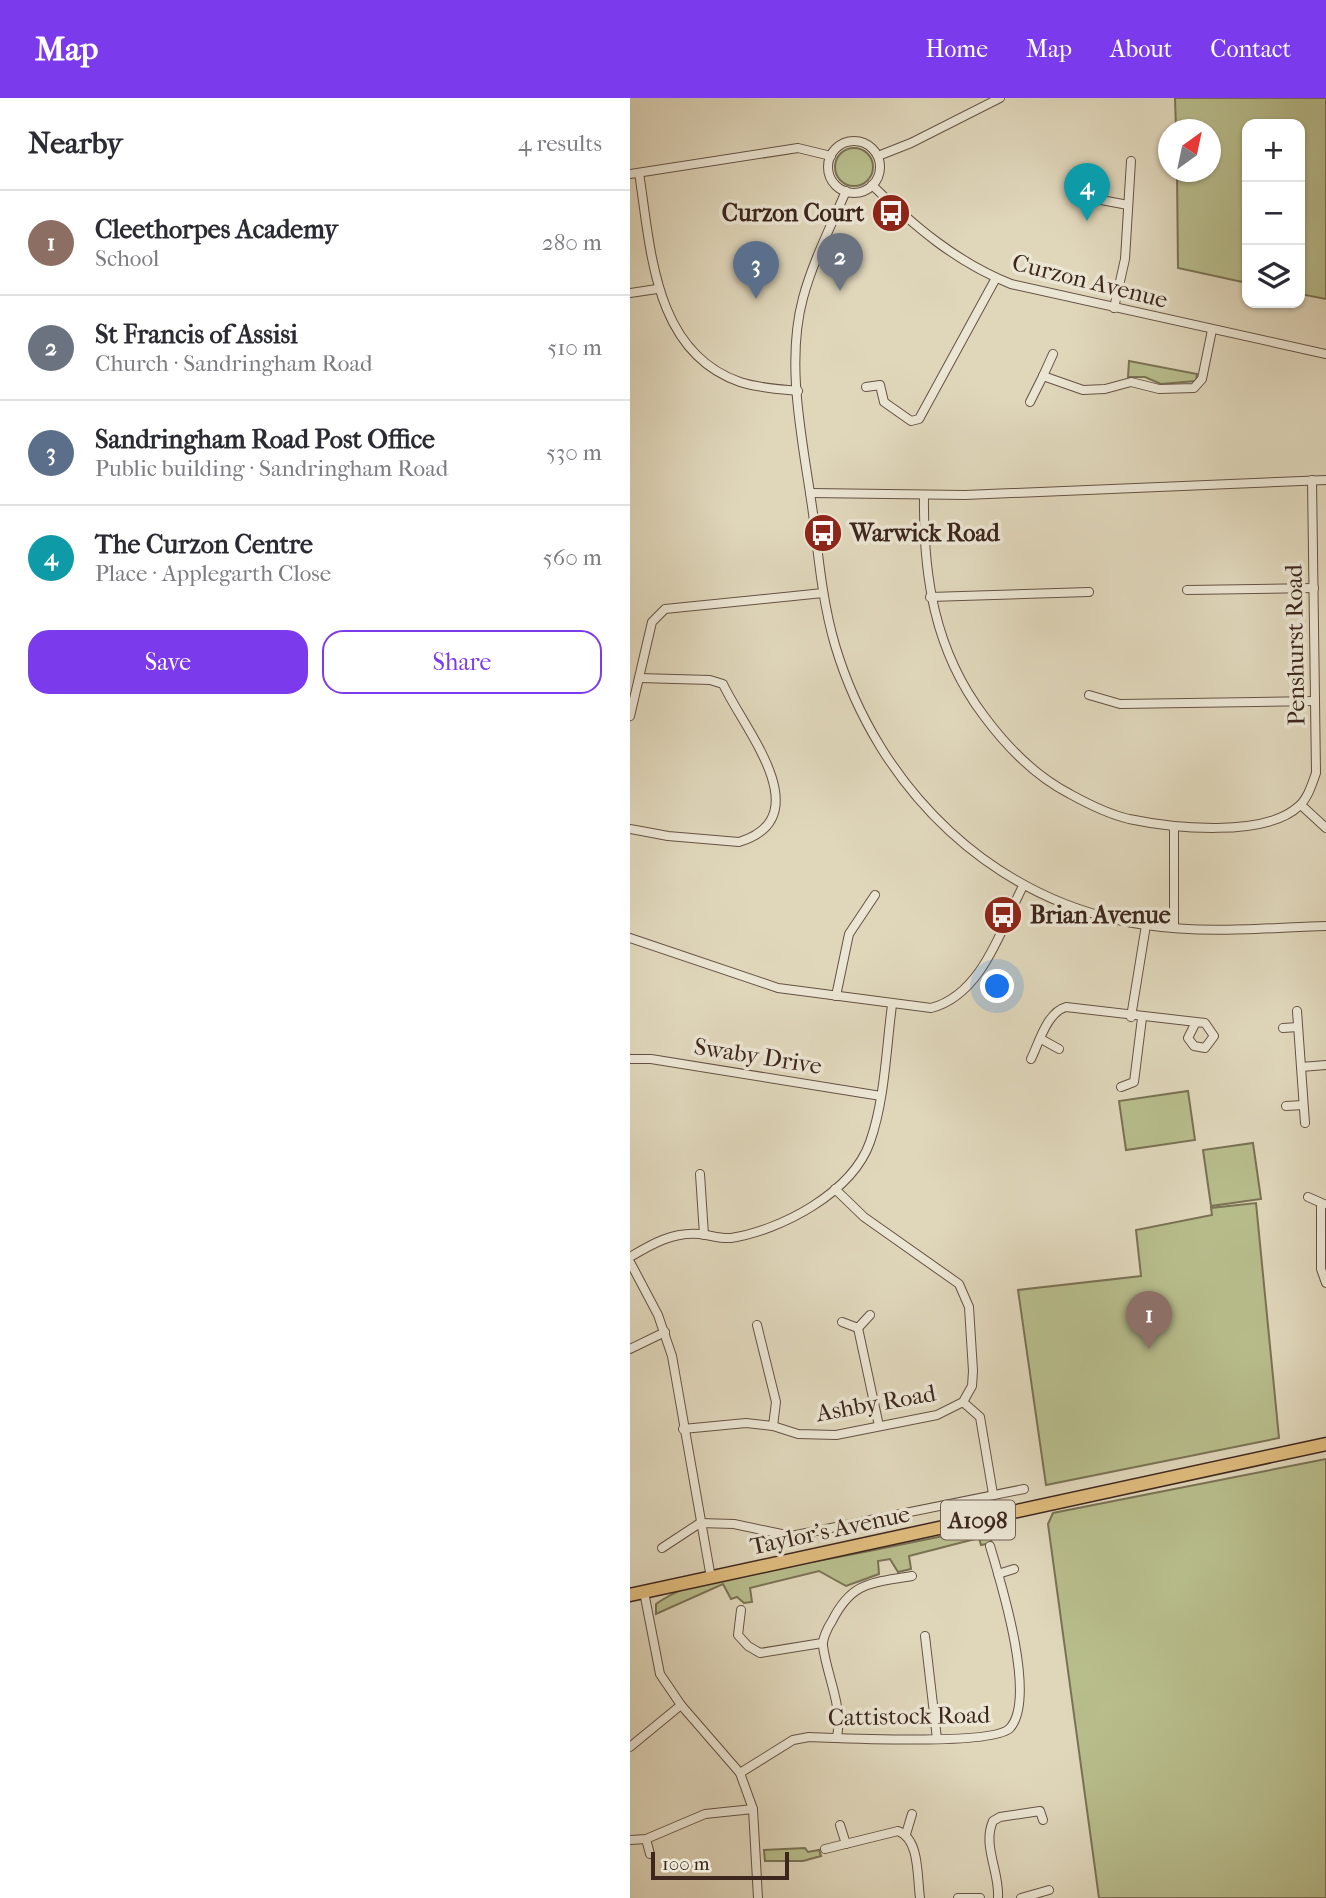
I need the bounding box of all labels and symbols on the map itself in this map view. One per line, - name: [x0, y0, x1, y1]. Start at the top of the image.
- north arrow: [1158, 119, 1221, 182]
- pin: 4: [1064, 163, 1110, 221]
- bus stop icon: Curzon Court: [870, 192, 912, 234]
- place label: Curzon Court: [722, 199, 864, 227]
- pin: 2: [817, 233, 863, 291]
- pin: 3: [733, 241, 779, 299]
- street label: Curzon Avenue: [1009, 248, 1171, 314]
- bus stop icon: Warwick Road: [802, 512, 844, 554]
- place label: Warwick Road: [849, 519, 1001, 547]
- street label: Penshurst Road: [1280, 563, 1310, 726]
- bus stop icon: Brian Avenue: [982, 894, 1024, 936]
- place label: Brian Avenue: [1030, 901, 1171, 929]
- your location: [980, 969, 1014, 1003]
- street label: Swaby Drive: [692, 1032, 824, 1080]
- pin: 1: [1126, 1291, 1172, 1349]
- street label: Ashby Road: [813, 1379, 939, 1427]
- street label: Taylor's Avenue: [748, 1499, 913, 1561]
- road number: A1098: [941, 1500, 1015, 1540]
- street label: Cattistock Road: [828, 1701, 991, 1731]
- scale bar: [651, 1849, 789, 1881]

